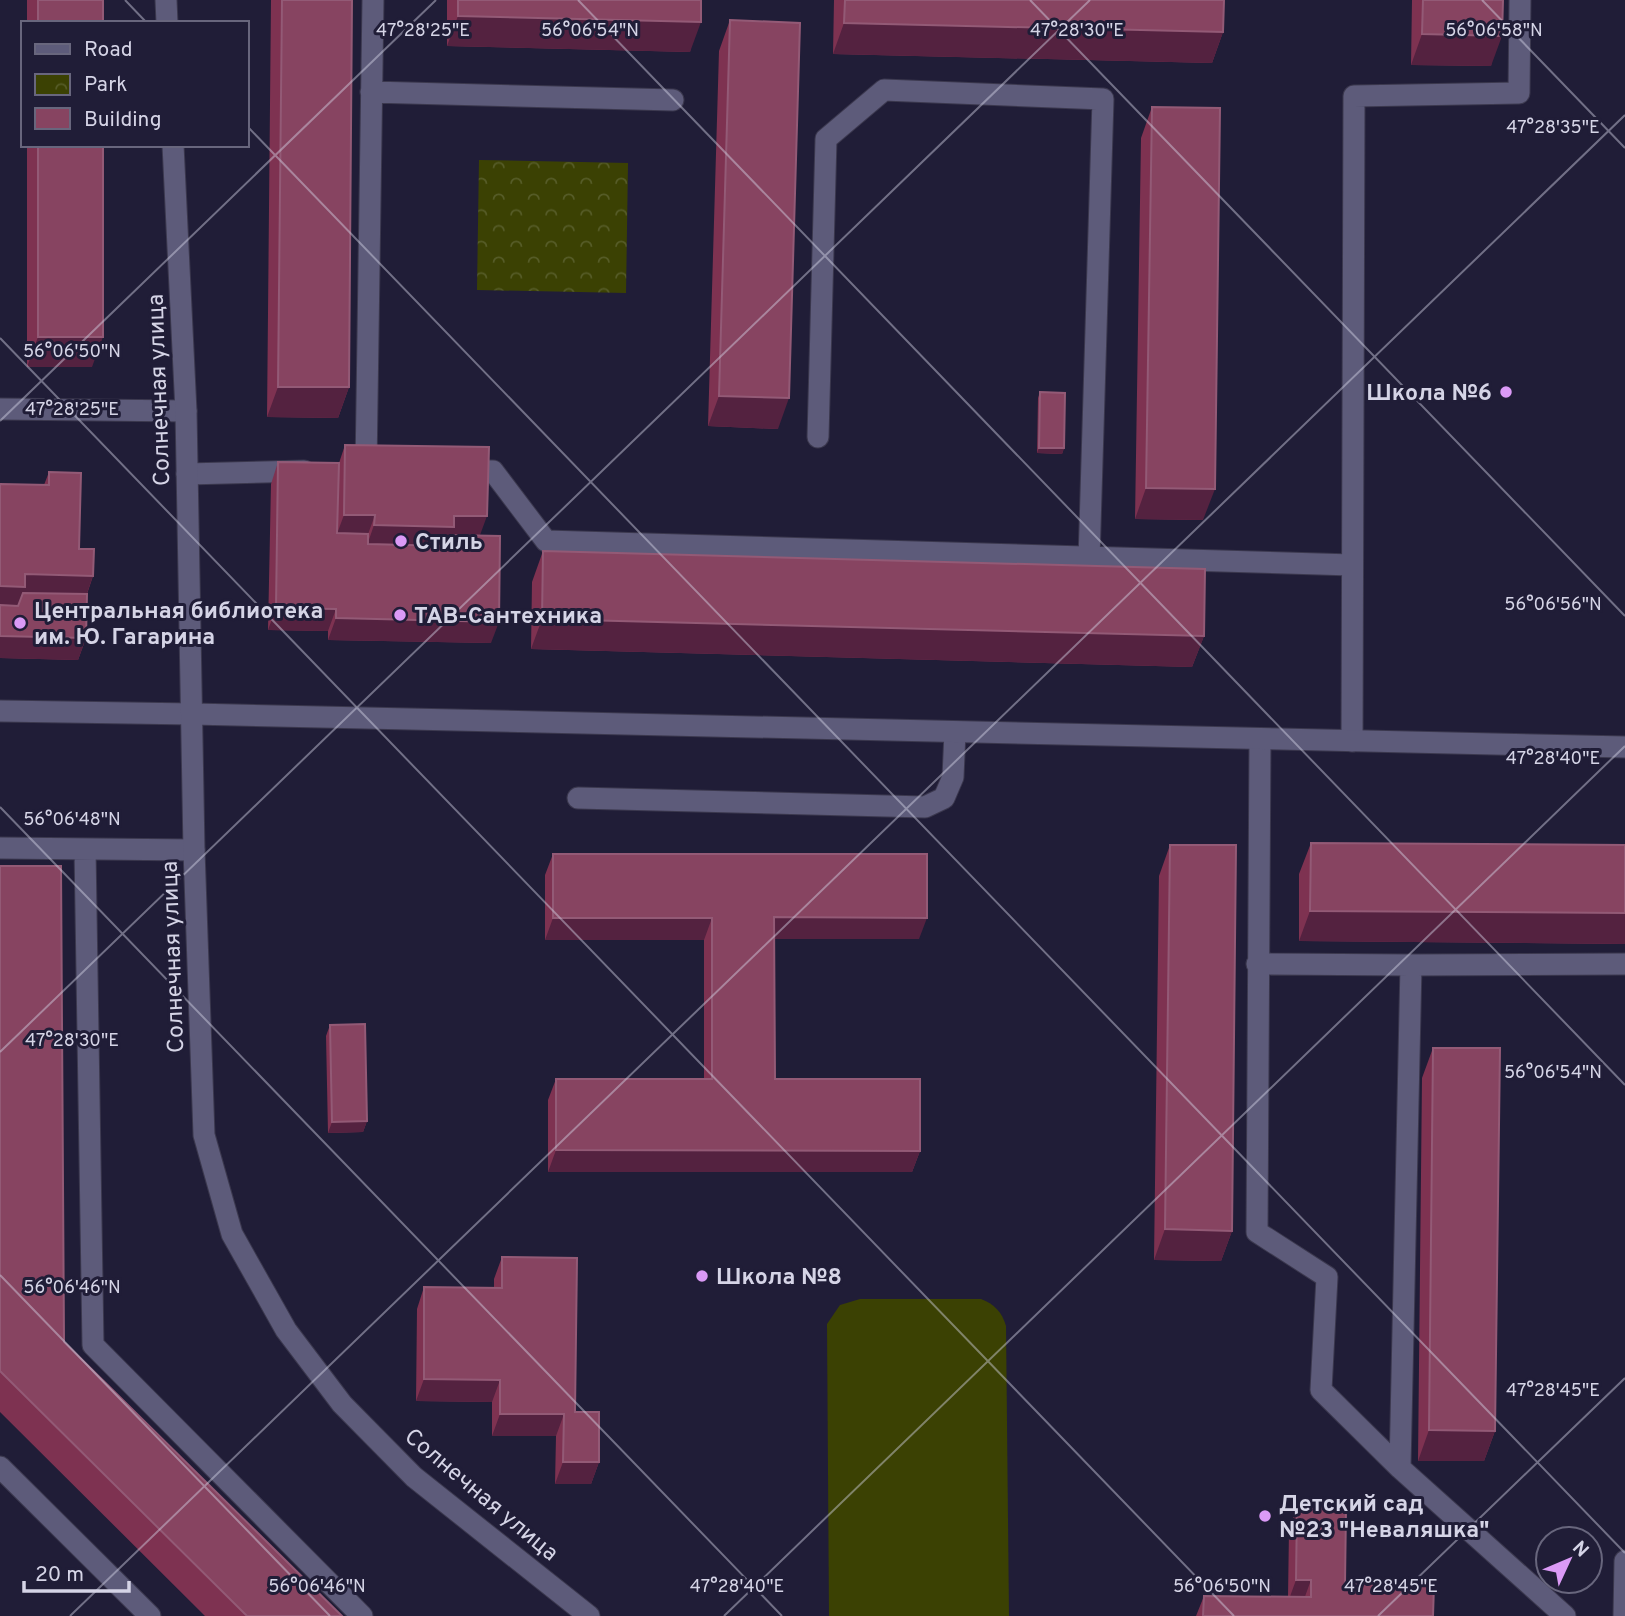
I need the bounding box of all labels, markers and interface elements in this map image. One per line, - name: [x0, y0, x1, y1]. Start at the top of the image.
- text: 47°28'25"E: [376, 20, 470, 43]
- text: 56°06'54"N: [541, 20, 639, 43]
- text: 47°28'30"E: [1030, 20, 1124, 43]
- text: 56°06'58"N: [1445, 20, 1543, 43]
- legend: [21, 21, 248, 147]
- text: Road: [84, 37, 133, 64]
- text: Park: [84, 72, 127, 99]
- text: Building: [84, 107, 162, 134]
- text: 47°28'35"E: [1506, 117, 1600, 140]
- street label: Солнечная улица: [143, 293, 178, 486]
- text: 56°06'50"N: [23, 341, 121, 364]
- place label: Школа №6: [1366, 380, 1492, 409]
- marker: Школа №6: [1498, 384, 1514, 400]
- text: 47°28'25"E: [25, 399, 119, 422]
- place label: Стиль: [415, 529, 483, 558]
- marker: Стиль: [393, 533, 409, 549]
- text: 56°06'56"N: [1504, 594, 1602, 617]
- place label: Центральная библиотека им. Ю. Гагарина: [34, 598, 323, 653]
- place label: ТАВ-Сантехника: [414, 603, 602, 632]
- marker: ТАВ-Сантехника: [392, 607, 408, 623]
- marker: Центральная библиотека им. Ю. Гагарина: [12, 615, 28, 631]
- text: 47°28'40"E: [1506, 748, 1600, 771]
- text: 56°06'48"N: [23, 809, 121, 832]
- street label: Солнечная улица: [157, 860, 192, 1053]
- text: 47°28'30"E: [25, 1030, 119, 1053]
- text: 56°06'54"N: [1504, 1062, 1602, 1085]
- place label: Школа №8: [716, 1264, 842, 1293]
- marker: Школа №8: [694, 1268, 710, 1284]
- text: 56°06'46"N: [23, 1277, 121, 1300]
- text: 47°28'45"E: [1506, 1380, 1600, 1403]
- street label: Солнечная улица: [398, 1423, 563, 1569]
- place label: Детский сад №23 "Неваляшка": [1279, 1491, 1489, 1546]
- marker: Детский сад №23 "Неваляшка": [1257, 1508, 1273, 1524]
- north arrow: [1534, 1525, 1604, 1595]
- text: N: [1566, 1536, 1593, 1563]
- scale bar: [24, 1550, 130, 1594]
- text: 20 m: [35, 1562, 84, 1589]
- text: 56°06'46"N: [268, 1576, 366, 1599]
- text: 47°28'40"E: [690, 1576, 784, 1599]
- text: 56°06'50"N: [1173, 1576, 1271, 1599]
- text: 47°28'45"E: [1344, 1576, 1438, 1599]

